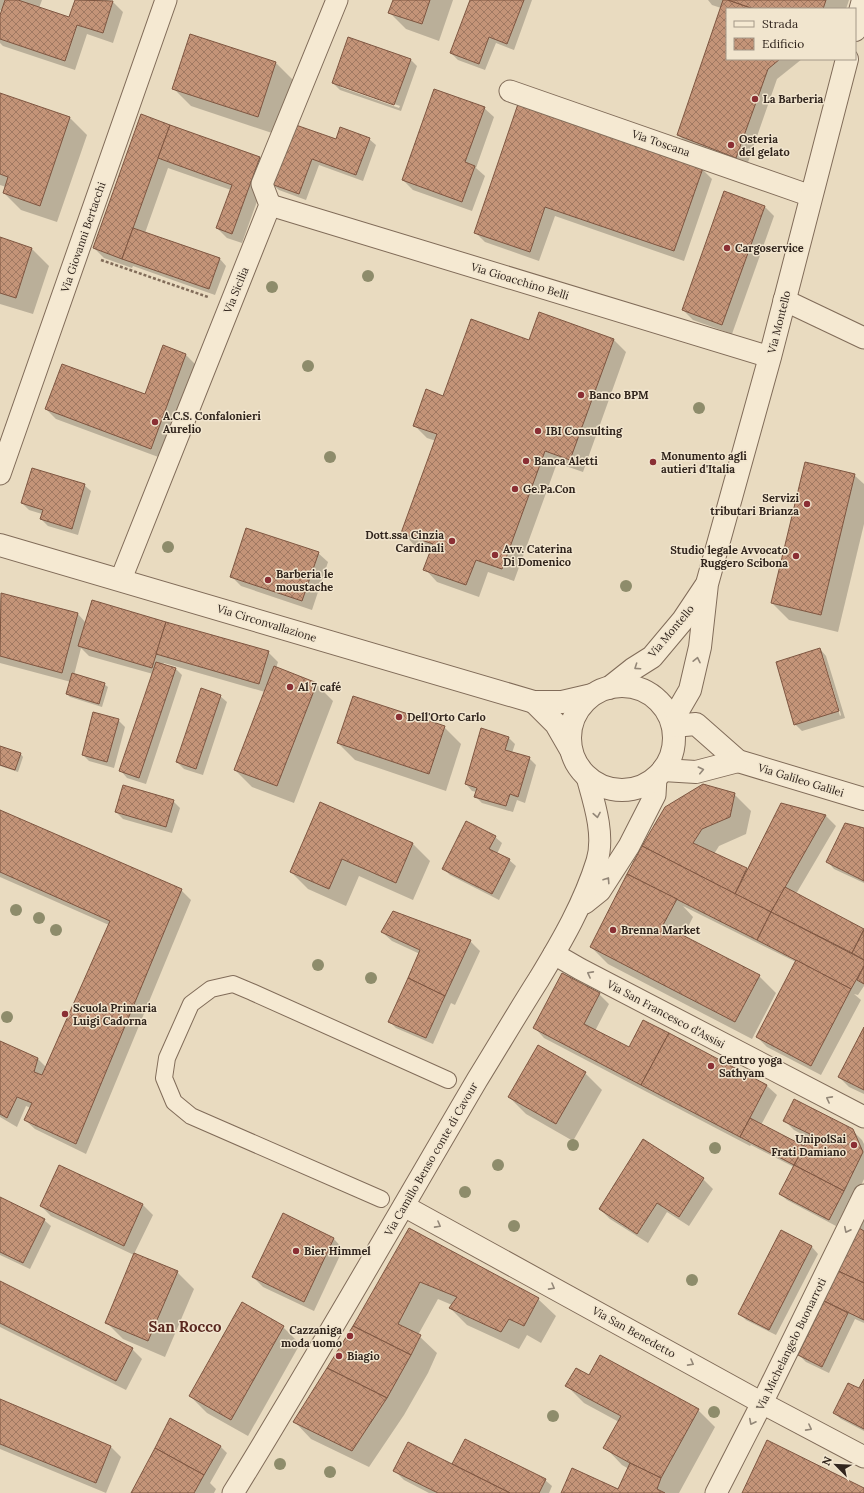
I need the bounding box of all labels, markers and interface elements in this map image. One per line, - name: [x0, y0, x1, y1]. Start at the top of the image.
- legend: [726, 8, 856, 60]
- text: Strada: [762, 16, 798, 31]
- text: Edificio: [762, 36, 804, 51]
- place label: La Barberia: [763, 92, 824, 106]
- marker: La Barberia: [750, 94, 760, 104]
- street label: Via Toscana: [629, 126, 692, 160]
- place label: Osteria del gelato: [739, 132, 790, 159]
- marker: Osteria del gelato: [726, 140, 736, 150]
- street label: Via Giovanni Bertacchi: [57, 180, 108, 295]
- place label: Cargoservice: [735, 241, 804, 255]
- marker: Cargoservice: [722, 243, 732, 253]
- street label: Via Gioacchino Belli: [468, 259, 571, 303]
- street label: Via Sicilia: [220, 265, 252, 316]
- street label: Via Montello: [764, 289, 794, 356]
- place label: Banco BPM: [589, 388, 649, 402]
- marker: Banco BPM: [576, 390, 586, 400]
- place label: A.C.S. Confalonieri Aurelio: [163, 409, 261, 436]
- marker: A.C.S. Confalonieri Aurelio: [150, 417, 160, 427]
- place label: IBI Consulting: [546, 424, 623, 438]
- marker: IBI Consulting: [533, 426, 543, 436]
- place label: Monumento agli autieri d'Italia: [661, 449, 747, 476]
- place label: Banca Aletti: [534, 454, 598, 468]
- marker: Banca Aletti: [521, 456, 531, 466]
- marker: Monumento agli autieri d'Italia: [648, 457, 658, 467]
- place label: Ge.Pa.Con: [523, 482, 576, 496]
- marker: Ge.Pa.Con: [510, 484, 520, 494]
- place label: Servizi tributari Brianza: [710, 491, 799, 518]
- marker: Servizi tributari Brianza: [802, 499, 812, 509]
- place label: Dott.ssa Cinzia Cardinali: [365, 528, 444, 555]
- marker: Dott.ssa Cinzia Cardinali: [447, 536, 457, 546]
- place label: Avv. Caterina Di Domenico: [503, 542, 572, 569]
- place label: Studio legale Avvocato Ruggero Scibona: [670, 543, 788, 570]
- marker: Avv. Caterina Di Domenico: [490, 550, 500, 560]
- marker: Studio legale Avvocato Ruggero Scibona: [791, 551, 801, 561]
- place label: Barberia le moustache: [276, 567, 333, 594]
- marker: Barberia le moustache: [263, 575, 273, 585]
- street label: Via Circonvallazione: [215, 601, 319, 645]
- street label: Via Montello: [644, 602, 697, 661]
- one-way arrow: [692, 657, 700, 663]
- one-way arrow: [634, 662, 641, 669]
- place label: Al 7 café: [298, 680, 341, 694]
- marker: Al 7 café: [285, 682, 295, 692]
- place label: Dell'Orto Carlo: [407, 710, 486, 724]
- marker: Dell'Orto Carlo: [394, 712, 404, 722]
- street label: Via Galileo Galilei: [755, 760, 846, 800]
- one-way arrow: [698, 767, 704, 775]
- one-way arrow: [592, 811, 600, 818]
- one-way arrow: [602, 877, 610, 884]
- place label: Brenna Market: [621, 923, 701, 937]
- marker: Brenna Market: [608, 925, 618, 935]
- one-way arrow: [587, 971, 594, 979]
- street label: Via San Francesco d'Assisi: [604, 976, 727, 1051]
- place label: Scuola Primaria Luigi Cadorna: [73, 1001, 157, 1028]
- marker: Scuola Primaria Luigi Cadorna: [60, 1009, 70, 1019]
- place label: Centro yoga Sathyam: [719, 1053, 783, 1080]
- marker: Centro yoga Sathyam: [706, 1061, 716, 1071]
- street label: Via Camillo Benso conte di Cavour: [381, 1079, 481, 1239]
- one-way arrow: [826, 1096, 834, 1103]
- place label: UnipolSai Frati Damiano: [771, 1132, 846, 1159]
- marker: UnipolSai Frati Damiano: [849, 1140, 859, 1150]
- one-way arrow: [434, 1220, 441, 1228]
- one-way arrow: [844, 1225, 852, 1233]
- place label: Bier Himmel: [304, 1244, 371, 1258]
- marker: Bier Himmel: [291, 1246, 301, 1256]
- street label: Via Michelangelo Buonarroti: [752, 1276, 829, 1413]
- one-way arrow: [548, 1283, 555, 1290]
- street label: Via San Benedetto: [589, 1303, 678, 1361]
- district label: San Rocco: [149, 1317, 222, 1336]
- place label: Cazzaniga moda uomo: [281, 1323, 342, 1350]
- marker: Cazzaniga moda uomo: [345, 1331, 355, 1341]
- place label: Biagio: [347, 1349, 380, 1363]
- marker: Biagio: [334, 1351, 344, 1361]
- one-way arrow: [687, 1359, 694, 1366]
- one-way arrow: [749, 1417, 757, 1425]
- one-way arrow: [805, 1423, 812, 1430]
- north arrow: [816, 1445, 856, 1485]
- text: N: [819, 1454, 835, 1468]

